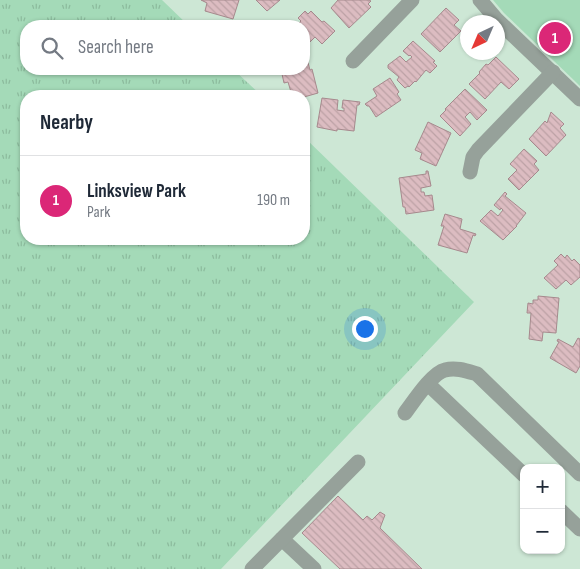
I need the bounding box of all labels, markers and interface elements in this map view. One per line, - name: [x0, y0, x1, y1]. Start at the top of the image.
- north arrow: [460, 15, 505, 60]
- pin: 1: [539, 19, 571, 57]
- search box: [20, 20, 310, 75]
- icon: search: [38, 34, 66, 62]
- text: Search here: [78, 36, 154, 59]
- text: Nearby: [40, 110, 93, 135]
- text: Linksview Park: [87, 180, 186, 203]
- text: 1: [53, 191, 59, 210]
- text: 190 m: [257, 191, 290, 210]
- text: Park: [87, 203, 110, 222]
- your location: [352, 316, 378, 342]
- map controls: [520, 464, 565, 554]
- button: +: [520, 464, 565, 509]
- button: −: [520, 509, 565, 554]

